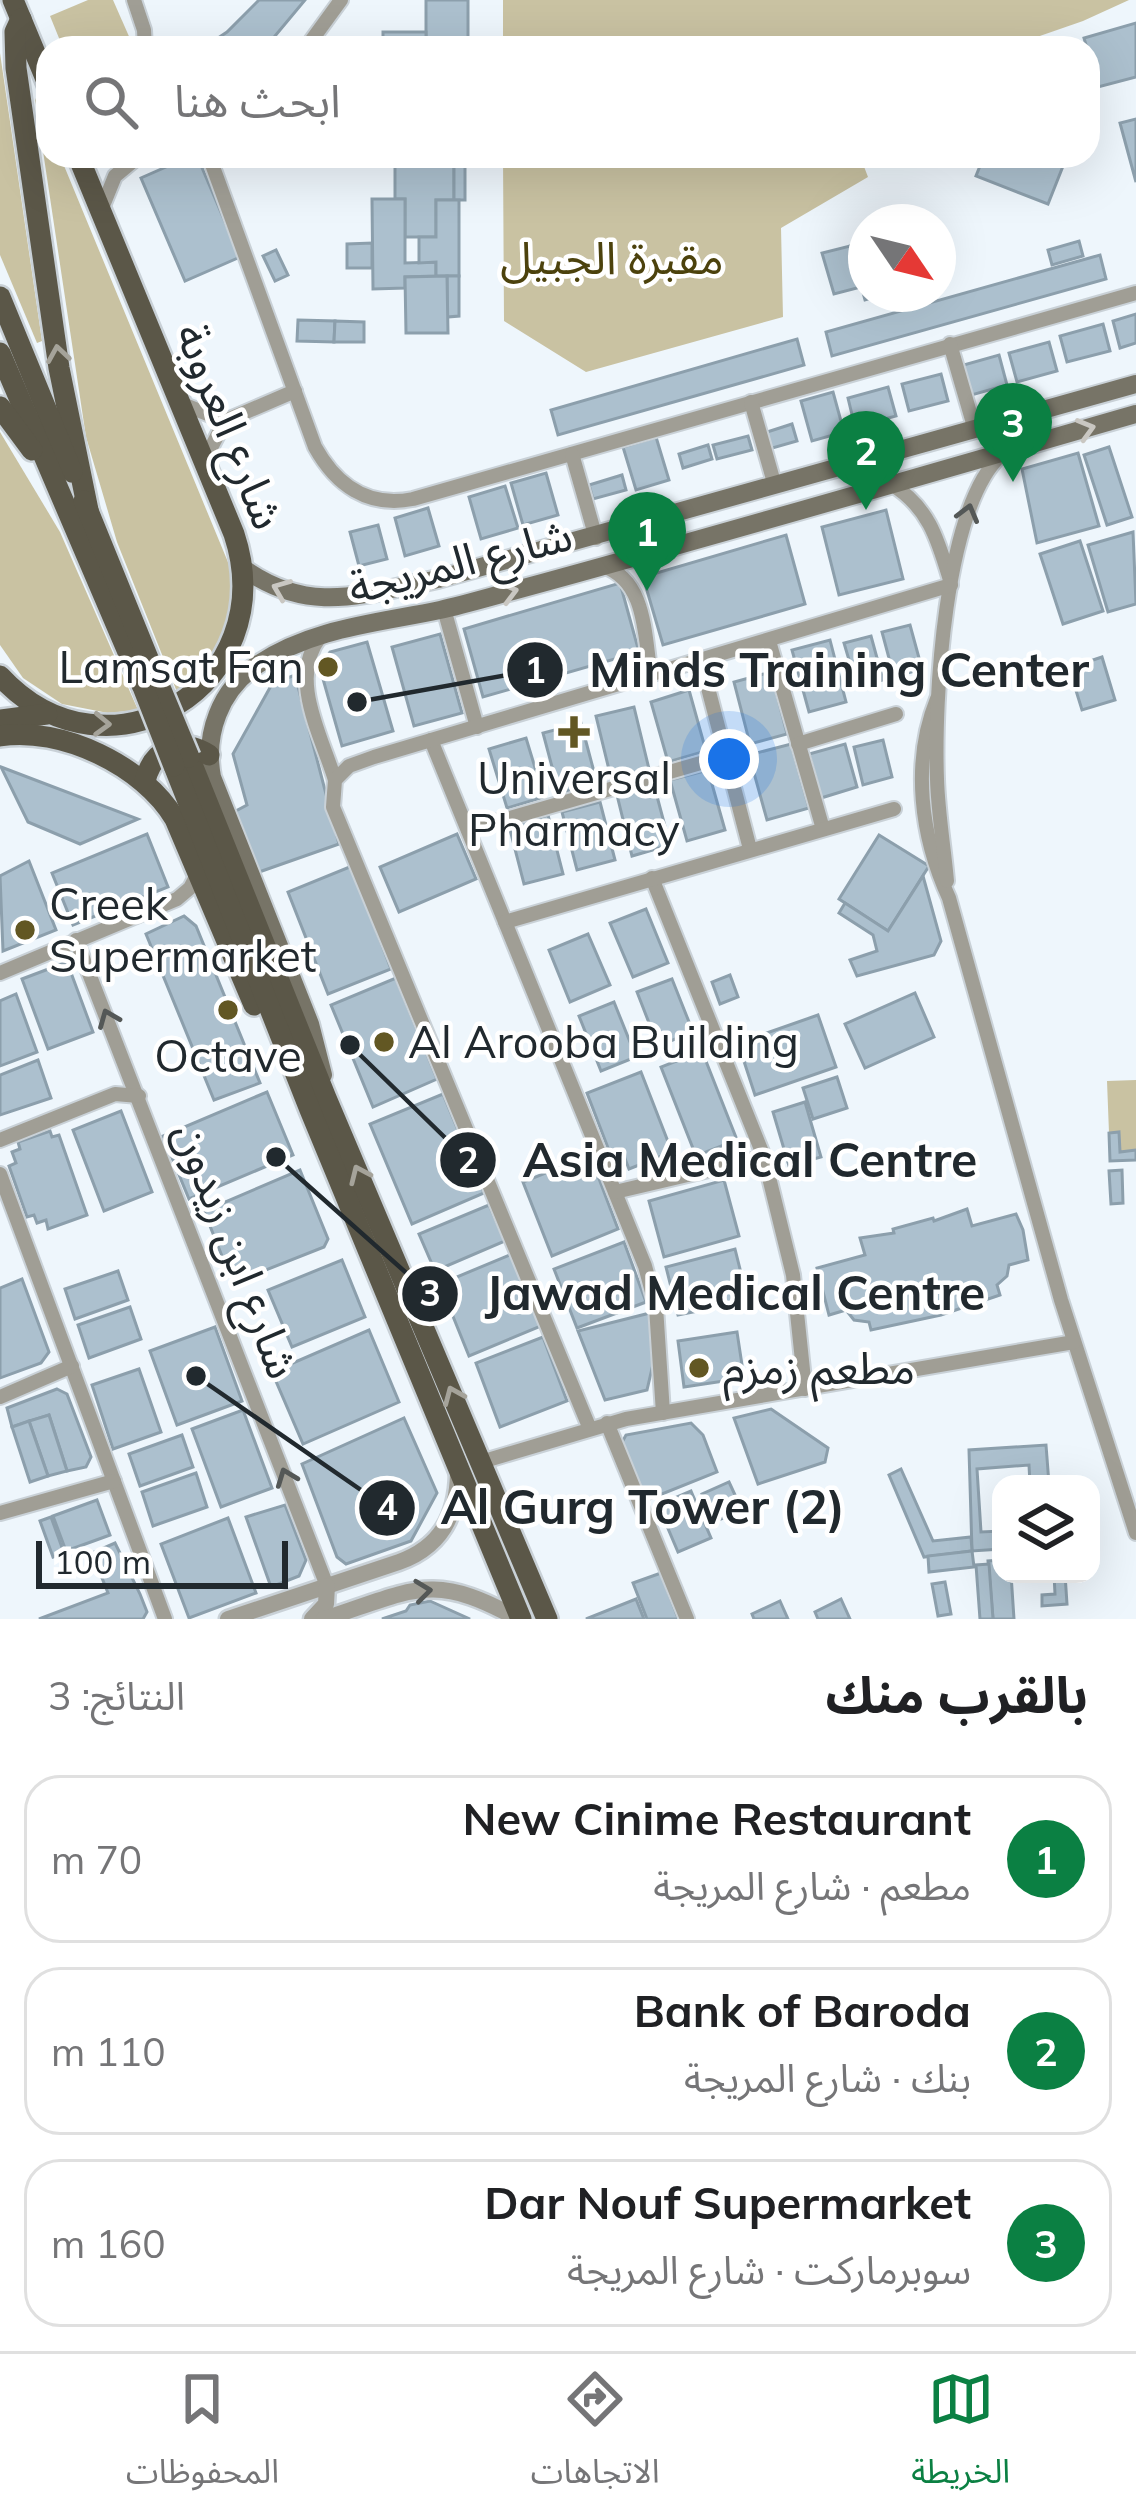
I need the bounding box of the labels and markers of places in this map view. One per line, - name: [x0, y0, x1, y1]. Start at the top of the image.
- pin: 3: [974, 383, 1052, 482]
- pin: 2: [827, 411, 905, 510]
- pin: 1: [608, 492, 686, 591]
- callout: Minds Training Center: [505, 628, 1113, 712]
- place label: Lamsat Fan: [58, 638, 304, 694]
- marker: Lamsat Fan: [315, 654, 341, 680]
- marker: Universal Pharmacy: [561, 719, 587, 745]
- place label: Universal Pharmacy: [468, 749, 680, 857]
- place label: Creek Supermarket: [49, 875, 316, 983]
- marker: Creek Supermarket: [12, 917, 38, 943]
- marker: Octave: [215, 997, 241, 1023]
- place label: Al Arooba Building: [408, 1013, 799, 1069]
- place label: Octave: [154, 1027, 302, 1083]
- marker: Al Arooba Building: [371, 1029, 397, 1055]
- callout: Asia Medical Centre: [438, 1118, 1001, 1202]
- callout: Jawad Medical Centre: [400, 1252, 1009, 1336]
- place label: مطعم زمزم: [723, 1339, 915, 1402]
- marker: مطعم زمزم: [686, 1355, 712, 1381]
- callout: Al Gurg Tower (2): [357, 1466, 869, 1550]

